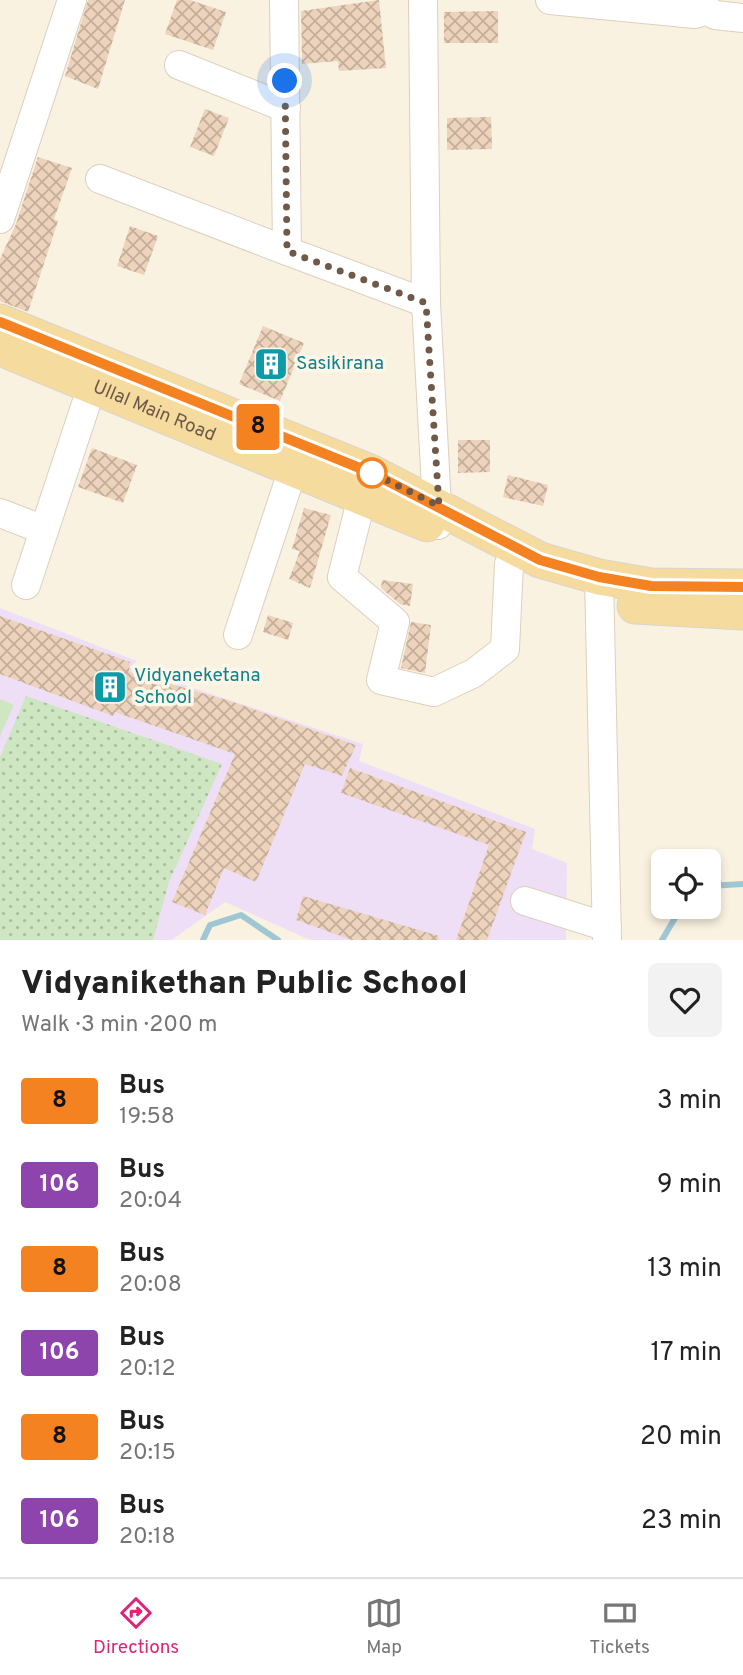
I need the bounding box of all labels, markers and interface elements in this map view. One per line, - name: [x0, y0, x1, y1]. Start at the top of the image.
- your location: [267, 63, 302, 98]
- building icon: Sasikirana: [252, 345, 290, 383]
- place label: Sasikirana: [296, 352, 384, 376]
- street label: Ullal Main Road: [89, 375, 219, 448]
- line badge: 8: [235, 404, 281, 450]
- text: 8: [250, 412, 266, 442]
- unlabelled marker: [357, 458, 387, 488]
- place label: Vidyaneketana School: [134, 664, 261, 710]
- building icon: Vidyaneketana School: [91, 668, 129, 706]
- map controls: [651, 849, 721, 919]
- button: locate: [651, 849, 721, 919]
- button: heart: [648, 963, 722, 1037]
- text: Vidyanikethan Public School: [21, 964, 468, 1006]
- text: Walk · 3 min · 200 m: [21, 1011, 218, 1040]
- text: Bus: [119, 1070, 165, 1103]
- text: 3 min: [657, 1085, 722, 1118]
- text: 8: [52, 1086, 67, 1116]
- text: 19:58: [119, 1103, 175, 1132]
- text: Bus: [119, 1154, 165, 1187]
- text: 9 min: [657, 1169, 722, 1202]
- text: 106: [39, 1170, 80, 1200]
- text: 20:04: [119, 1187, 182, 1216]
- text: Bus: [119, 1238, 165, 1271]
- text: 13 min: [647, 1253, 722, 1286]
- text: 8: [52, 1254, 67, 1284]
- text: 20:08: [119, 1271, 182, 1300]
- text: Bus: [119, 1322, 165, 1355]
- text: 17 min: [650, 1337, 722, 1370]
- text: 106: [39, 1338, 80, 1368]
- text: 20:12: [119, 1355, 176, 1384]
- text: Bus: [119, 1406, 165, 1439]
- text: 20 min: [640, 1421, 722, 1454]
- text: 8: [52, 1422, 67, 1452]
- text: 20:15: [119, 1439, 176, 1468]
- text: Bus: [119, 1490, 165, 1523]
- text: 23 min: [641, 1505, 722, 1538]
- text: 106: [39, 1506, 80, 1536]
- text: 20:18: [119, 1523, 176, 1552]
- tab: Directions: [93, 1594, 179, 1660]
- tab: Map: [365, 1594, 403, 1660]
- tab: Tickets: [589, 1594, 650, 1660]

